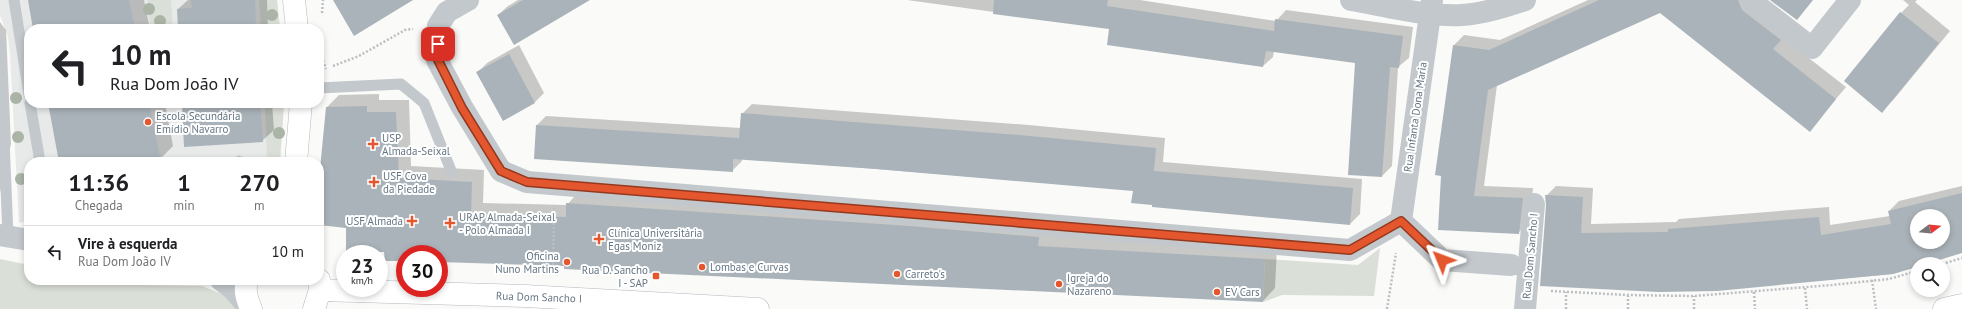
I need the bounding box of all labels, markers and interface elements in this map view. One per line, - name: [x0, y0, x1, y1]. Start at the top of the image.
- pin: [421, 27, 455, 61]
- icon: arrive: [427, 33, 449, 55]
- text: 10 m: [110, 36, 171, 73]
- icon: left: [44, 40, 96, 92]
- street label: Rua Infanta Dona Maria: [1400, 61, 1430, 173]
- text: Rua Dom João IV: [110, 72, 239, 95]
- place label: Escola Secundária Emídio Navarro: [156, 109, 240, 136]
- marker: Escola Secundária Emídio Navarro: [143, 117, 153, 127]
- place label: USP Almada-Seixal: [382, 131, 451, 158]
- marker: USP Almada-Seixal: [367, 138, 379, 150]
- text: 11:36: [68, 167, 129, 198]
- text: 1: [177, 167, 191, 198]
- text: 270: [239, 167, 280, 198]
- place label: USF Cova da Piedade: [383, 169, 435, 196]
- marker: USF Cova da Piedade: [368, 176, 380, 188]
- text: Chegada: [75, 197, 123, 214]
- text: min: [173, 197, 195, 214]
- text: m: [254, 197, 265, 214]
- north arrow: [1910, 209, 1950, 249]
- map controls: [1910, 209, 1950, 297]
- place label: URAP Almada-Seixal - Polo Almada I: [459, 210, 556, 237]
- street label: Rua Dom Sancho I: [1519, 213, 1541, 299]
- place label: USF Almada: [346, 214, 403, 228]
- marker: USF Almada: [406, 215, 418, 227]
- marker: URAP Almada-Seixal - Polo Almada I: [444, 217, 456, 229]
- place label: Clínica Universitária Egas Moniz: [608, 226, 702, 253]
- marker: Clínica Universitária Egas Moniz: [593, 233, 605, 245]
- text: Vire à esquerda: [78, 234, 177, 253]
- position arrow: [1421, 239, 1463, 281]
- icon: left: [44, 241, 66, 263]
- text: 10 m: [271, 242, 304, 261]
- speed limit sign: 30: [396, 245, 448, 297]
- place label: Oficina Nuno Martins: [495, 249, 559, 276]
- text: Rua Dom João IV: [78, 253, 171, 270]
- text: 23: [351, 253, 373, 279]
- marker: Oficina Nuno Martins: [562, 257, 572, 267]
- button: search: [1910, 257, 1950, 297]
- place label: Lombas e Curvas: [710, 260, 789, 274]
- marker: Lombas e Curvas: [697, 262, 707, 272]
- place label: Rua D. Sancho I - SAP: [582, 263, 648, 290]
- place label: Carreto's: [905, 267, 945, 281]
- marker: Carreto's: [892, 269, 902, 279]
- marker: Rua D. Sancho I - SAP: [651, 271, 661, 281]
- place label: Igreja do Nazareno: [1067, 271, 1112, 298]
- text: km/h: [351, 274, 373, 287]
- marker: Igreja do Nazareno: [1054, 279, 1064, 289]
- place label: EV Cars: [1225, 285, 1260, 299]
- marker: EV Cars: [1212, 287, 1222, 297]
- street label: Rua Dom Sancho I: [496, 289, 582, 305]

